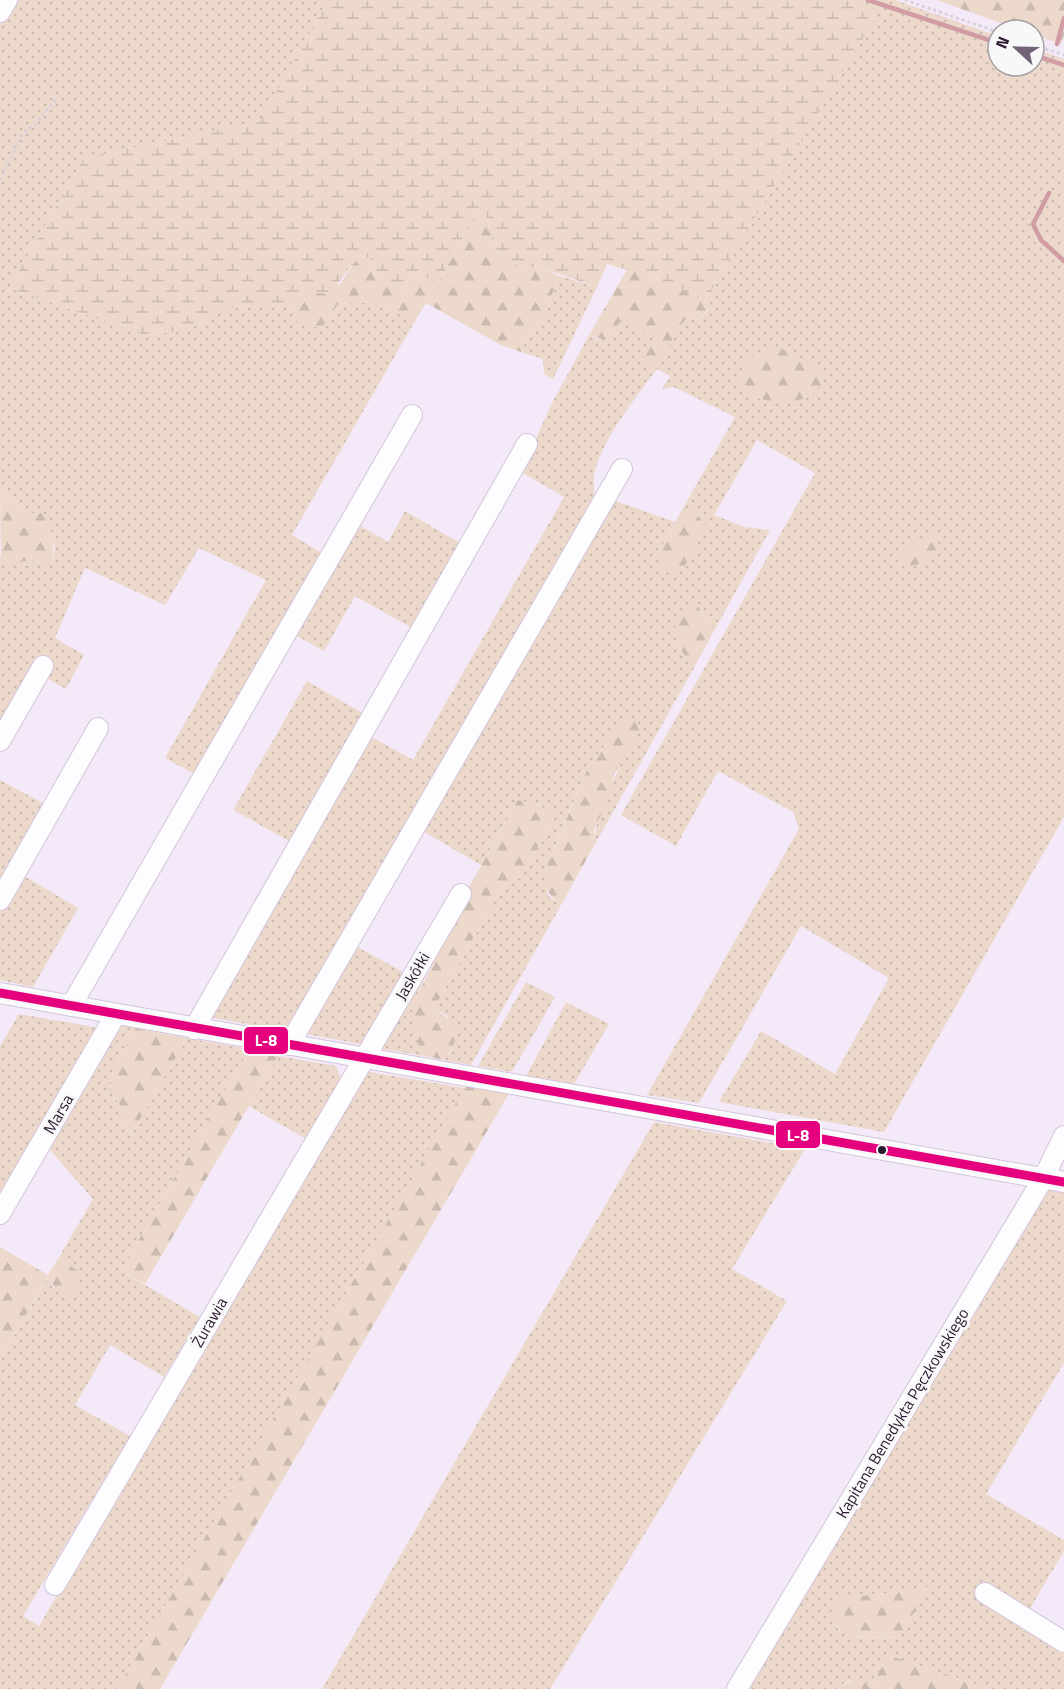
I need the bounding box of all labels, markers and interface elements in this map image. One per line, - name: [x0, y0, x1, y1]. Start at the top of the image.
- north arrow: [986, 18, 1046, 78]
- text: N: [989, 33, 1015, 52]
- street label: Jaskółki: [389, 947, 435, 1005]
- line badge: L-8: [243, 1026, 289, 1055]
- text: L-8: [255, 1028, 277, 1052]
- street label: Marsa: [37, 1090, 79, 1138]
- line badge: L-8: [775, 1120, 821, 1149]
- text: L-8: [787, 1123, 809, 1147]
- unlabelled marker: [876, 1144, 888, 1156]
- street label: Żurawia: [185, 1293, 233, 1351]
- street label: Kapitana Benedykta Pęczkowskiego: [830, 1303, 974, 1523]

